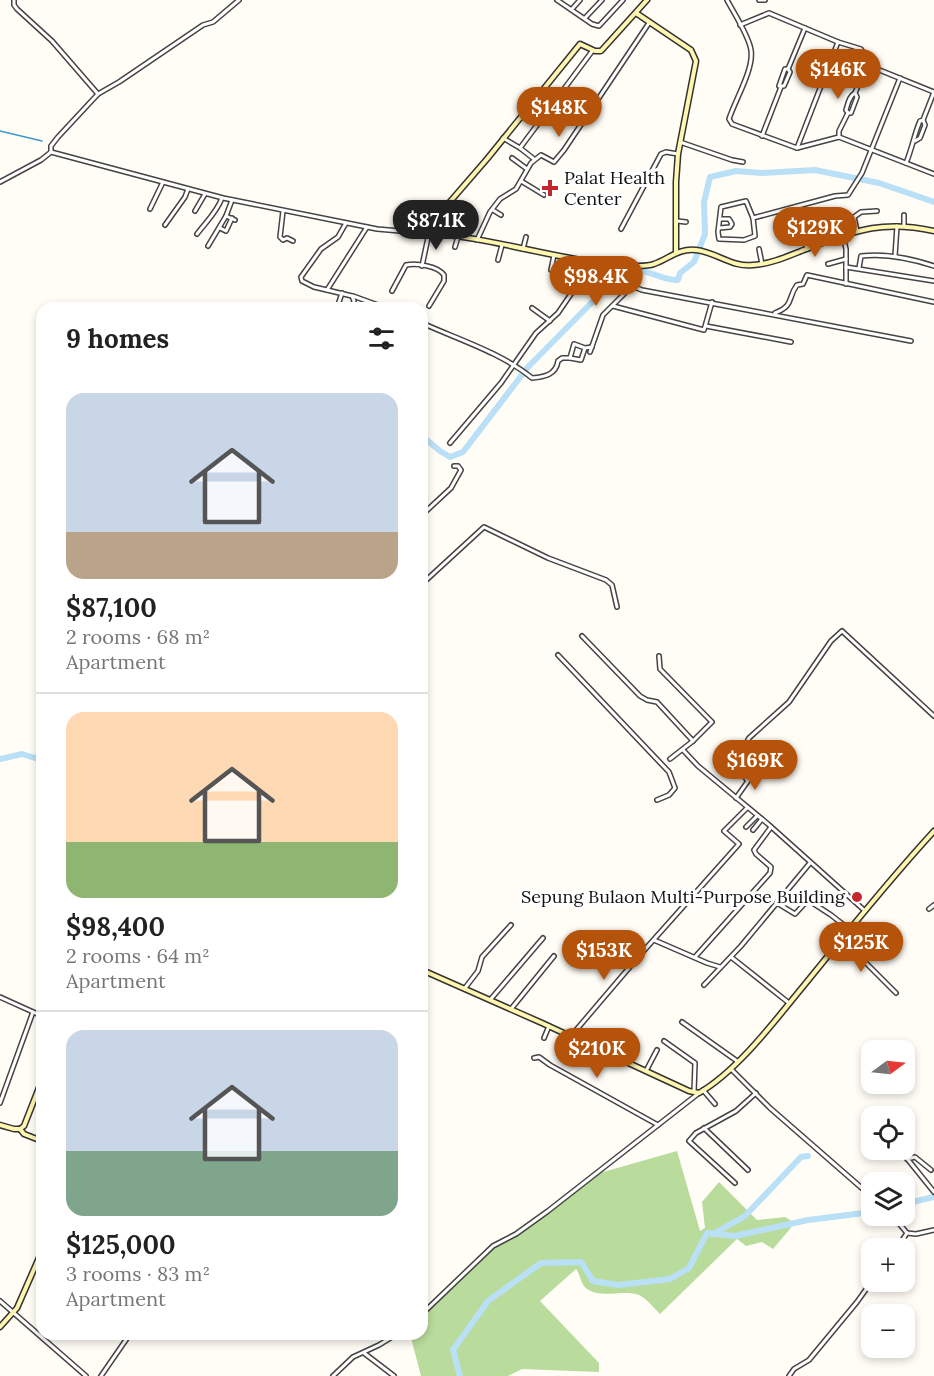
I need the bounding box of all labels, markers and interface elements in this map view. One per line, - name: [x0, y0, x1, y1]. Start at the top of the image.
- pin: $146K: [796, 49, 880, 100]
- text: $146K: [810, 56, 866, 81]
- pin: $148K: [517, 87, 601, 138]
- text: $148K: [531, 94, 587, 119]
- place label: Palat Health Center: [564, 166, 665, 210]
- marker: Palat Health Center: [541, 179, 559, 197]
- pin: $87.1K: [387, 200, 485, 251]
- text: $87.1K: [407, 207, 465, 232]
- pin: $129K: [773, 207, 857, 258]
- text: $129K: [787, 214, 843, 239]
- pin: $98.4K: [547, 256, 645, 307]
- text: $98.4K: [564, 263, 628, 288]
- text: 9 homes: [66, 322, 169, 355]
- icon: filters: [365, 322, 398, 355]
- icon: home: [178, 432, 286, 540]
- text: $87,100: [66, 591, 157, 624]
- text: 2 rooms · 68 m²: [66, 624, 210, 649]
- text: Apartment: [66, 649, 166, 674]
- pin: $169K: [713, 740, 797, 791]
- text: $169K: [726, 747, 784, 772]
- icon: home: [178, 751, 286, 859]
- place label: Sepung Bulaon Multi-Purpose Building: [521, 885, 846, 908]
- marker: Sepung Bulaon Multi-Purpose Building: [850, 890, 864, 904]
- text: $98,400: [66, 910, 165, 943]
- pin: $125K: [819, 922, 903, 973]
- text: $125K: [833, 929, 889, 954]
- pin: $153K: [562, 930, 646, 981]
- text: $153K: [576, 937, 632, 962]
- text: 2 rooms · 64 m²: [66, 943, 210, 968]
- text: Apartment: [66, 968, 166, 993]
- pin: $210K: [555, 1028, 639, 1079]
- text: $210K: [568, 1035, 626, 1060]
- north arrow: [861, 1040, 915, 1094]
- map controls: [861, 1040, 915, 1358]
- icon: home: [178, 1069, 286, 1177]
- button: locate: [861, 1106, 915, 1160]
- button: layers: [861, 1172, 915, 1226]
- text: $125,000: [66, 1228, 175, 1261]
- button: +: [861, 1238, 915, 1292]
- text: 3 rooms · 83 m²: [66, 1261, 210, 1286]
- text: Apartment: [66, 1286, 166, 1311]
- button: −: [861, 1304, 915, 1358]

